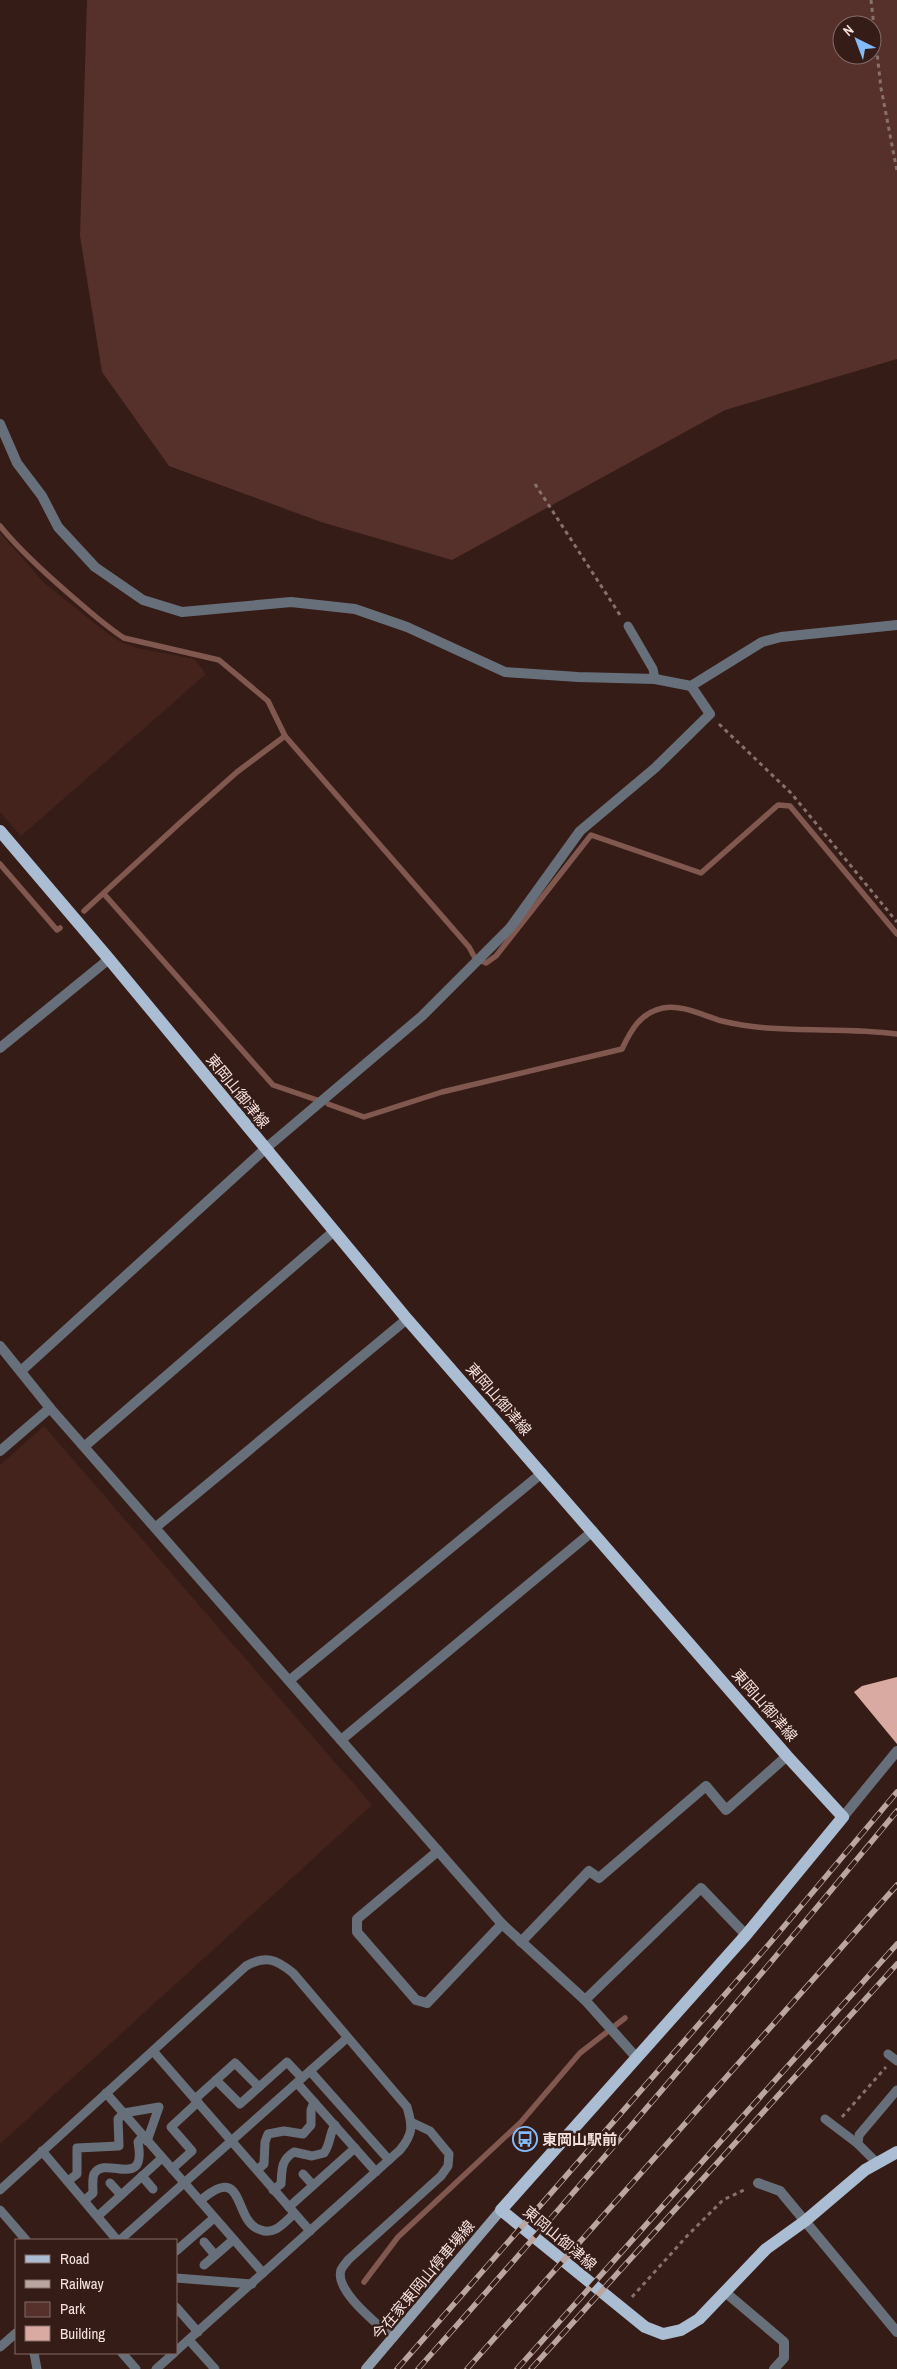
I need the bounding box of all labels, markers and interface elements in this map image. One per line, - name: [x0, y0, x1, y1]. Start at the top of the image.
- north arrow: [832, 15, 882, 65]
- text: N: [839, 21, 857, 40]
- street label: 東岡山御津線: [202, 1049, 274, 1133]
- street label: 東岡山御津線: [462, 1358, 536, 1440]
- street label: 東岡山御津線: [728, 1664, 802, 1746]
- bus stop icon: 東岡山駅前: [512, 2126, 538, 2152]
- place label: 東岡山駅前: [542, 2129, 617, 2150]
- street label: 東岡山御津線: [519, 2201, 601, 2275]
- street label: 今在家東岡山停車場線: [367, 2216, 479, 2344]
- legend: [15, 2239, 178, 2354]
- text: Road: [60, 2248, 89, 2269]
- text: Railway: [60, 2273, 105, 2294]
- text: Park: [60, 2298, 86, 2319]
- text: Building: [60, 2323, 105, 2344]

